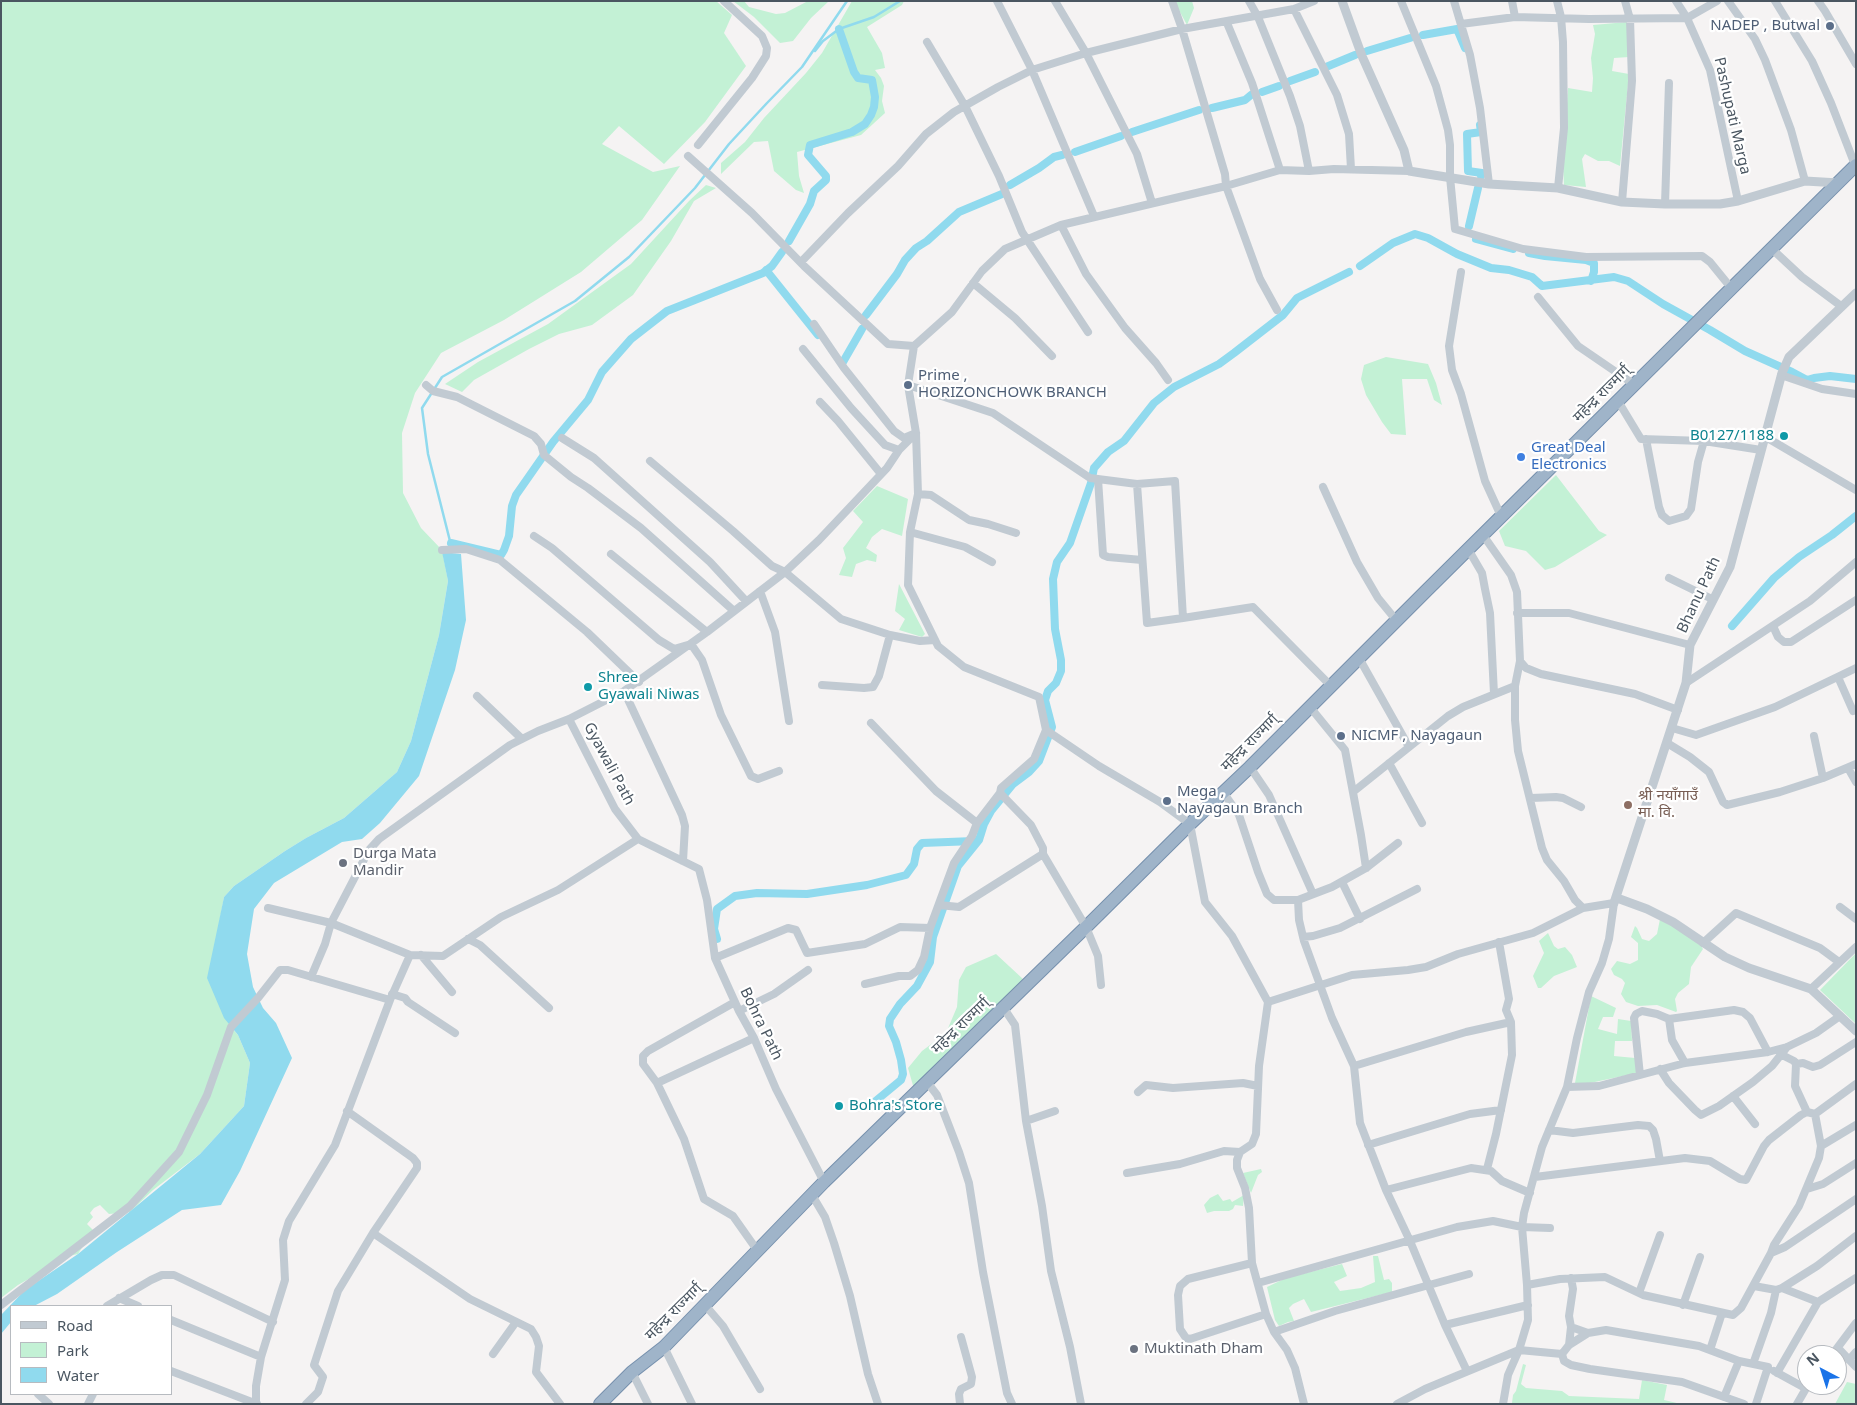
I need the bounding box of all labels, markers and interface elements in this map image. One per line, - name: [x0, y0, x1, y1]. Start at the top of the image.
- place label: NADEP , Butwal: [1710, 17, 1820, 35]
- marker: NADEP , Butwal: [1824, 20, 1836, 32]
- street label: Pashupati Marga: [1710, 56, 1754, 176]
- street label: महेन्द्र राज्मार्ग्: [1570, 362, 1634, 426]
- place label: Prime , HORIZONCHOWK BRANCH: [918, 367, 1107, 402]
- marker: Prime , HORIZONCHOWK BRANCH: [902, 379, 914, 391]
- place label: B0127/1188: [1690, 427, 1774, 445]
- marker: B0127/1188: [1778, 430, 1790, 442]
- place label: Great Deal Electronics: [1531, 439, 1607, 474]
- marker: Great Deal Electronics: [1515, 451, 1527, 463]
- street label: Bhanu Path: [1674, 554, 1724, 636]
- place label: Shree Gyawali Niwas: [598, 669, 699, 704]
- marker: Shree Gyawali Niwas: [582, 681, 594, 693]
- street label: महेन्द्र राज्मार्ग्: [1218, 711, 1282, 775]
- street label: Gyawali Path: [580, 720, 638, 808]
- place label: NICMF , Nayagaun: [1351, 727, 1482, 745]
- marker: NICMF , Nayagaun: [1335, 730, 1347, 742]
- place label: Mega , Nayagaun Branch: [1177, 783, 1303, 818]
- place label: श्री नयाँगाउँ मा. वि.: [1638, 787, 1698, 822]
- marker: Mega , Nayagaun Branch: [1161, 795, 1173, 807]
- marker: श्री नयाँगाउँ मा. वि.: [1622, 799, 1634, 811]
- place label: Durga Mata Mandir: [353, 845, 437, 880]
- marker: Durga Mata Mandir: [337, 857, 349, 869]
- street label: Bohra Path: [736, 985, 786, 1063]
- street label: महेन्द्र राज्मार्ग्: [928, 994, 994, 1058]
- place label: Bohra's Store: [849, 1097, 942, 1115]
- marker: Bohra's Store: [833, 1100, 845, 1112]
- street label: महेन्द्र राज्मार्ग्: [642, 1280, 706, 1344]
- legend: [10, 1305, 172, 1395]
- text: Road: [57, 1315, 93, 1335]
- text: Park: [57, 1340, 89, 1360]
- place label: Muktinath Dham: [1144, 1340, 1263, 1358]
- marker: Muktinath Dham: [1128, 1343, 1140, 1355]
- north arrow: [1797, 1345, 1847, 1395]
- text: N: [1802, 1348, 1823, 1370]
- text: Water: [57, 1365, 99, 1385]

